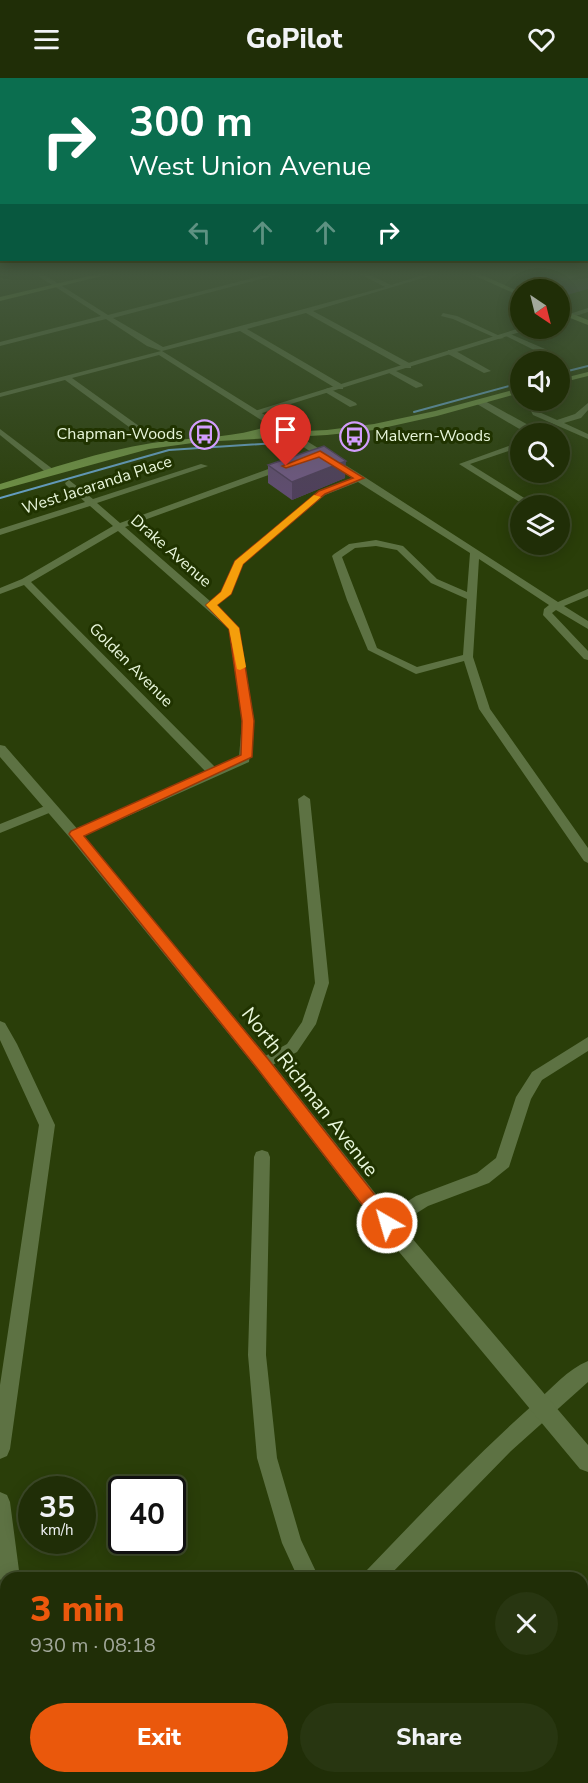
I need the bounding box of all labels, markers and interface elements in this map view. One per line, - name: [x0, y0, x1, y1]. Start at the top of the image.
- text: GoPilot: [246, 21, 342, 58]
- icon: menu: [30, 23, 63, 56]
- icon: heart: [525, 23, 558, 56]
- text: 300 m: [129, 94, 253, 151]
- icon: right: [30, 102, 108, 180]
- text: West Union Avenue: [129, 148, 371, 185]
- icon: left: [183, 216, 216, 249]
- icon: ahead: [246, 216, 279, 249]
- icon: ahead: [309, 216, 342, 249]
- icon: right: [372, 216, 405, 249]
- north arrow: [510, 279, 570, 339]
- map controls: [510, 279, 570, 555]
- button: sound: [510, 351, 570, 411]
- pin: [260, 404, 311, 466]
- icon: arrive: [269, 413, 302, 446]
- bus stop icon: Chapman-Woods: [188, 418, 220, 450]
- bus stop icon: Malvern-Woods: [338, 420, 370, 452]
- place label: Chapman-Woods: [57, 423, 183, 445]
- button: search: [510, 423, 570, 483]
- place label: Malvern-Woods: [375, 425, 491, 447]
- street label: West Jacaranda Place: [19, 450, 175, 520]
- button: layers: [510, 495, 570, 555]
- street label: Drake Avenue: [126, 510, 216, 592]
- street label: Golden Avenue: [84, 618, 178, 712]
- street label: North Richman Avenue: [235, 1002, 385, 1182]
- position arrow: [355, 1191, 419, 1255]
- speed limit sign: 40: [108, 1476, 186, 1554]
- text: 35: [39, 1487, 75, 1528]
- text: km/h: [40, 1520, 74, 1540]
- text: 3 min: [30, 1585, 125, 1634]
- button: close: [495, 1592, 558, 1655]
- text: 930 m · 08:18: [30, 1632, 156, 1659]
- button: Exit: [30, 1703, 288, 1772]
- button: Share: [300, 1703, 558, 1772]

